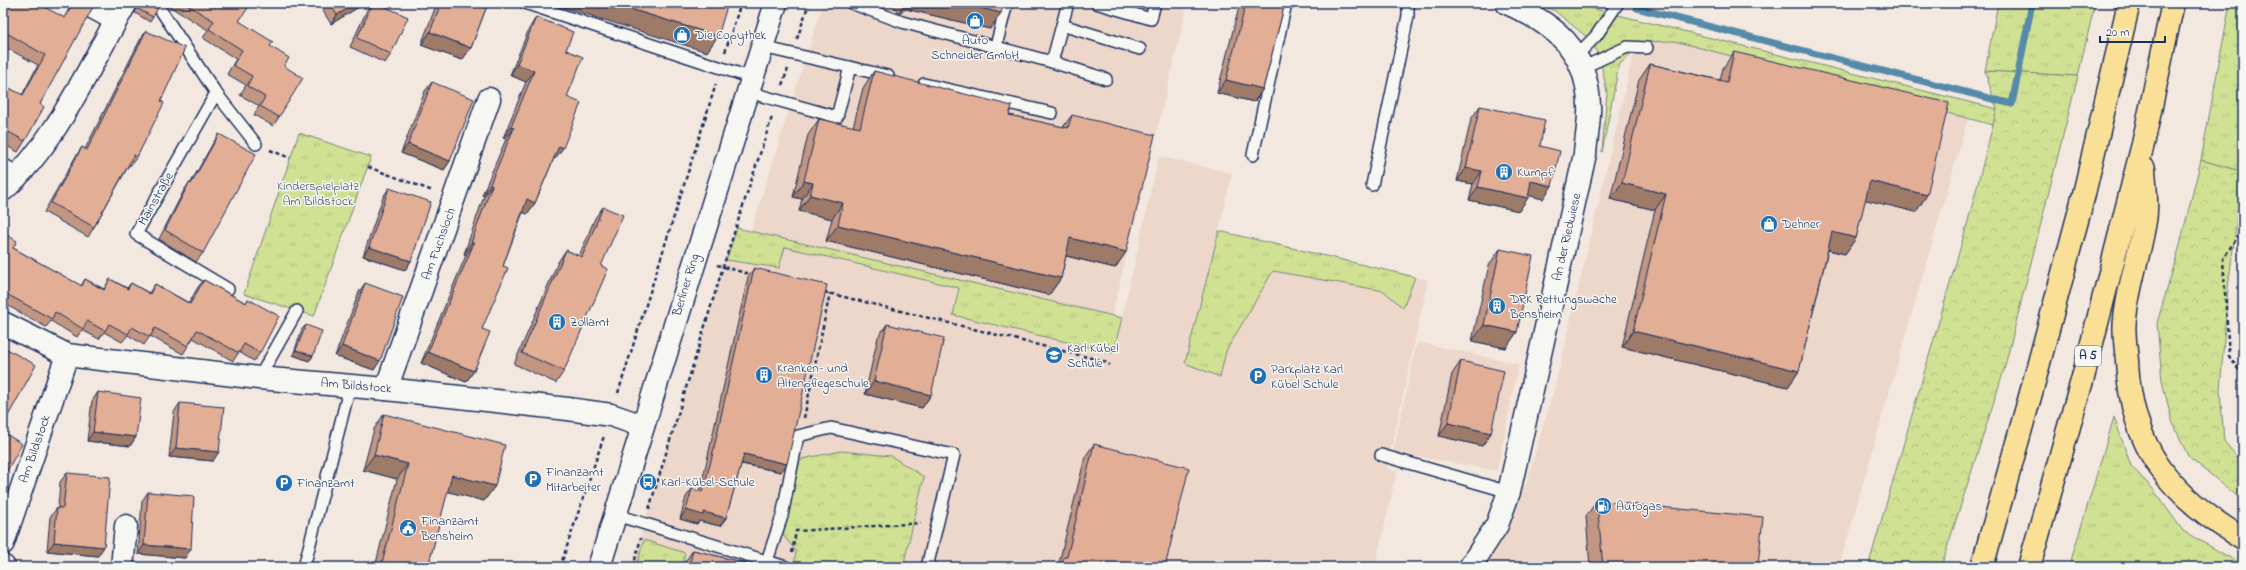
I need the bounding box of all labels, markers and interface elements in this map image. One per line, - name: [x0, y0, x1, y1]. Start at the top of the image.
- shop icon: Auto Schneider GmbH: [965, 11, 985, 31]
- scale bar: [2100, 18, 2165, 44]
- text: 20 m: [2106, 24, 2129, 42]
- shop icon: Die Copythek: [672, 25, 692, 45]
- place label: Die Copythek: [694, 26, 767, 46]
- place label: Auto Schneider GmbH: [931, 31, 1019, 65]
- building icon: Kumpf: [1494, 162, 1514, 182]
- place label: Kumpf: [1517, 163, 1555, 182]
- street label: Mainstraße: [134, 169, 179, 229]
- park label: Kinderspielplatz Am Bildstock: [277, 177, 360, 211]
- street label: An der Riedwiese: [1548, 191, 1586, 283]
- street label: Am Fuchsloch: [417, 205, 461, 283]
- shop icon: Dehner: [1759, 214, 1779, 234]
- place label: Dehner: [1781, 215, 1821, 234]
- street label: Berliner Ring: [667, 251, 706, 320]
- place label: DRK Rettungswache Bensheim: [1509, 290, 1617, 324]
- building icon: DRK Rettungswache Bensheim: [1487, 296, 1507, 316]
- building icon: Zollamt: [547, 312, 567, 332]
- place label: Zollamt: [570, 313, 610, 332]
- place label: Karl Kübel Schule: [1067, 339, 1118, 373]
- school or university icon: Karl Kübel Schule: [1044, 345, 1064, 365]
- road number: A 5: [2075, 346, 2101, 366]
- place label: Kranken- und Altenpflegeschule: [777, 359, 869, 394]
- place label: Parkplatz Karl Kübel Schule: [1271, 360, 1343, 394]
- building icon: Kranken- und Altenpflegeschule: [754, 365, 774, 385]
- parking icon: Parkplatz Karl Kübel Schule: [1248, 366, 1268, 386]
- street label: Am Bildstock: [320, 373, 393, 399]
- street label: Am Bildstock: [14, 412, 56, 486]
- place label: Finanzamt Mitarbeiter: [545, 463, 604, 497]
- parking icon: Finanzamt Mitarbeiter: [523, 469, 543, 489]
- bus stop icon: Karl-Kübel-Schule: [638, 472, 658, 492]
- parking icon: Finanzamt: [274, 473, 294, 493]
- place label: Karl-Kübel-Schule: [661, 473, 755, 492]
- place label: Finanzamt: [296, 474, 355, 493]
- fuel station icon: Autogas: [1593, 496, 1613, 516]
- place label: Autogas: [1616, 497, 1662, 517]
- place label: Finanzamt Bensheim: [420, 512, 479, 546]
- public building icon: Finanzamt Bensheim: [398, 518, 418, 538]

